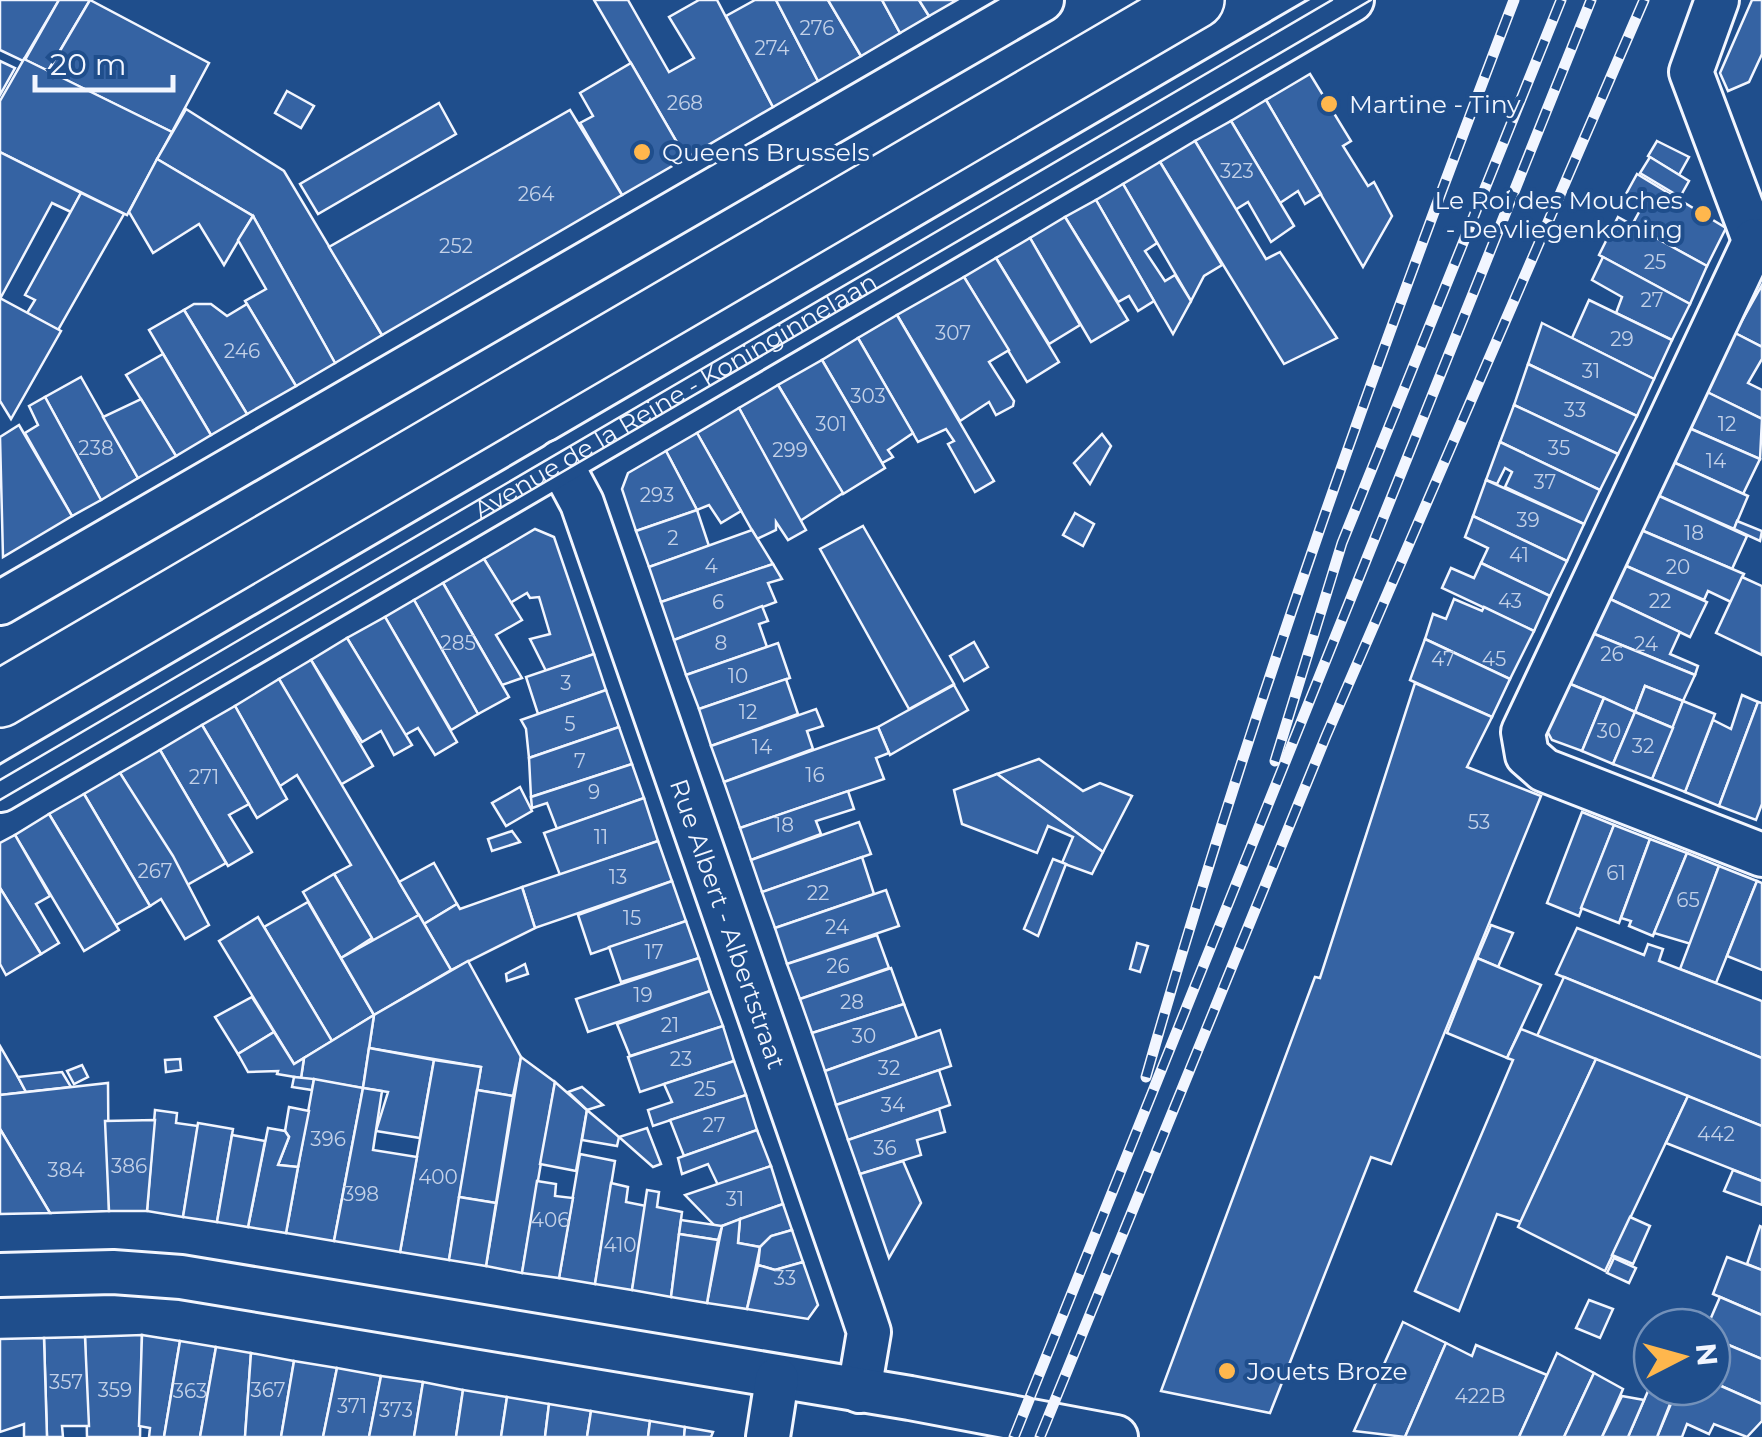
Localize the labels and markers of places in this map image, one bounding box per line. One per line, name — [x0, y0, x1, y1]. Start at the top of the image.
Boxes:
place label: Martine - Tiny — [1349, 89, 1521, 119]
marker: Martine - Tiny — [1318, 93, 1340, 115]
place label: Queens Brussels — [662, 137, 870, 167]
marker: Queens Brussels — [631, 141, 653, 163]
place label: Le Roi des Mouches - De vliegenkoning — [1435, 185, 1683, 244]
marker: Le Roi des Mouches - De vliegenkoning — [1692, 203, 1714, 225]
place label: Jouets Broze — [1246, 1356, 1408, 1386]
marker: Jouets Broze — [1216, 1360, 1238, 1382]

